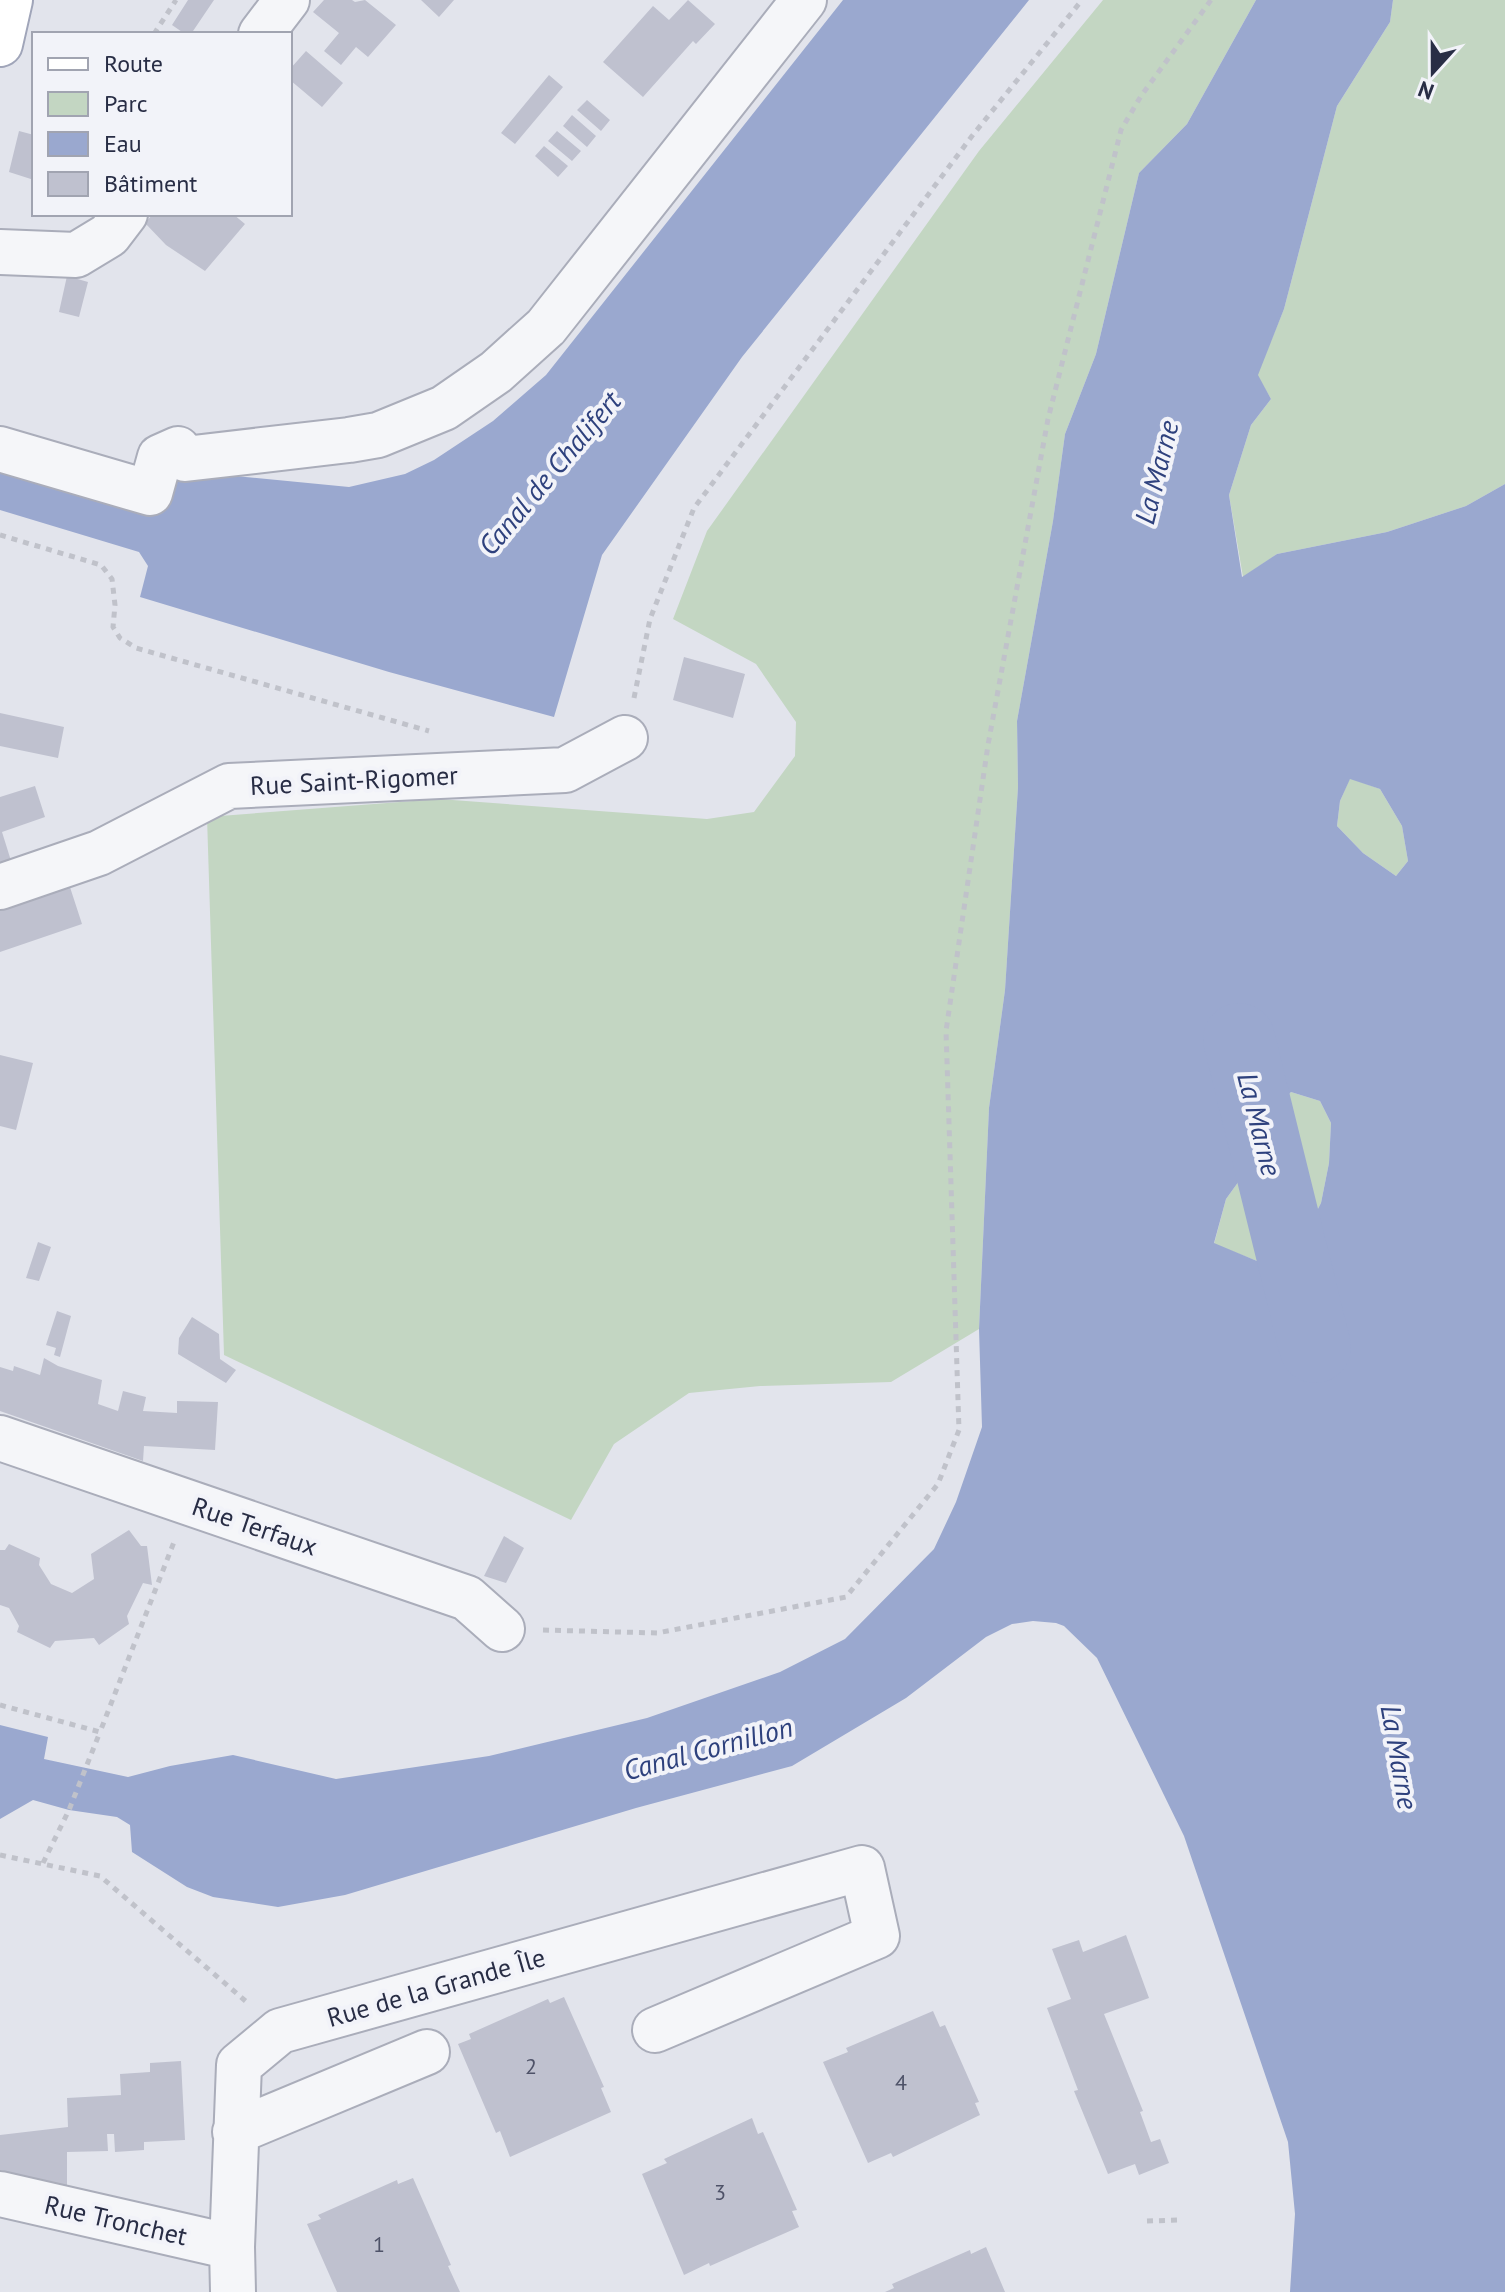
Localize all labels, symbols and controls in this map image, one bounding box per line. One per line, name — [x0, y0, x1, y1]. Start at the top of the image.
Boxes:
legend — [32, 32, 292, 216]
north arrow — [1393, 32, 1473, 112]
text: Route — [104, 48, 163, 79]
text: N — [1414, 75, 1438, 106]
text: Parc — [104, 88, 148, 119]
text: Eau — [104, 128, 142, 159]
text: Bâtiment — [104, 168, 197, 199]
water label: Canal de Chalifert — [470, 382, 629, 563]
water label: La Marne — [1125, 416, 1187, 528]
street label: Rue Saint-Rigomer — [249, 758, 459, 802]
water label: La Marne — [1229, 1068, 1291, 1180]
street label: Rue Terfaux — [188, 1489, 322, 1563]
water label: La Marne — [1373, 1702, 1427, 1812]
water label: Canal Cornillon — [619, 1708, 797, 1788]
street label: Rue de la Grande Île — [323, 1940, 549, 2034]
house number: 2 — [525, 2052, 537, 2080]
house number: 4 — [895, 2068, 907, 2096]
house number: 3 — [714, 2178, 726, 2206]
street label: Rue Tronchet — [42, 2188, 191, 2252]
house number: 1 — [373, 2230, 385, 2258]

